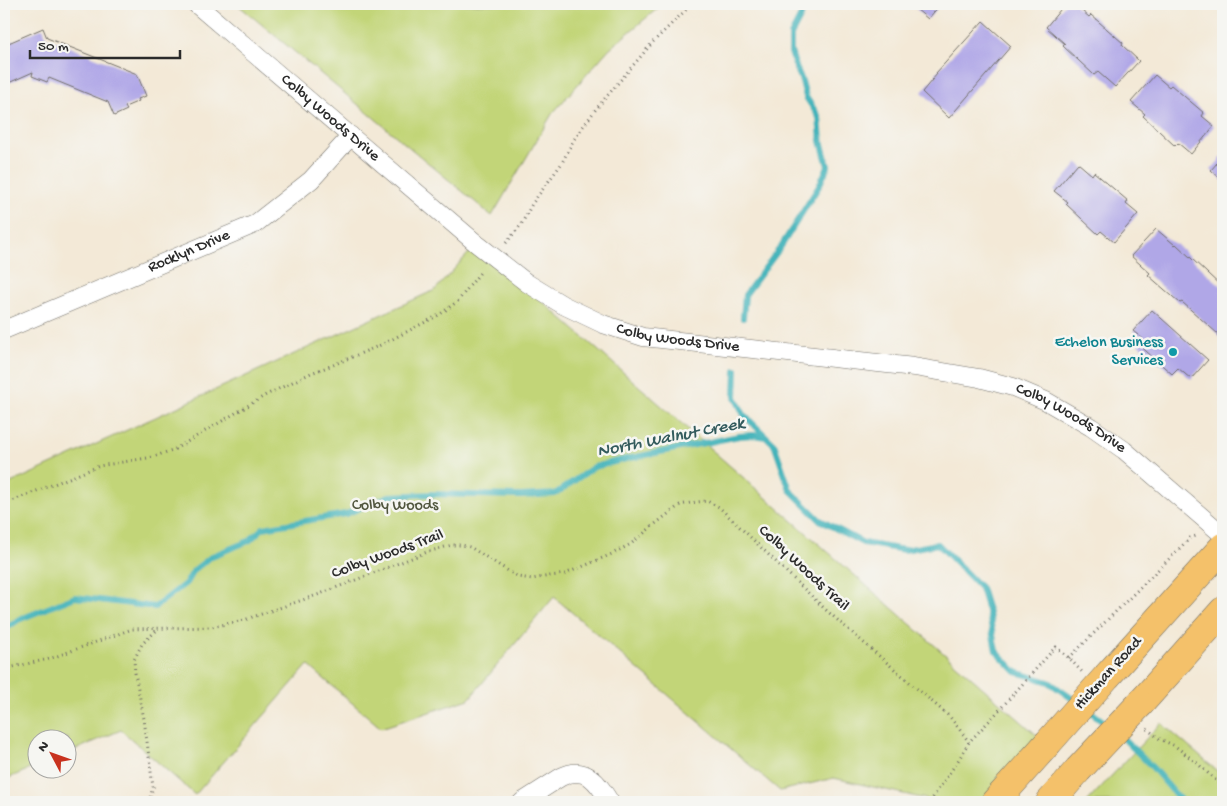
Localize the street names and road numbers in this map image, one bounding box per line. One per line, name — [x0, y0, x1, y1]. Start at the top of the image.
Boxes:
street label: Colby Woods Drive — [276, 71, 384, 167]
street label: Rocklyn Drive — [145, 226, 234, 277]
street label: Colby Woods Drive — [614, 319, 741, 357]
street label: Colby Woods Drive — [1012, 380, 1130, 458]
street label: Colby Woods Trail — [754, 522, 852, 616]
street label: Colby Woods Trail — [330, 526, 446, 584]
street label: Hickman Road — [1071, 632, 1148, 714]

